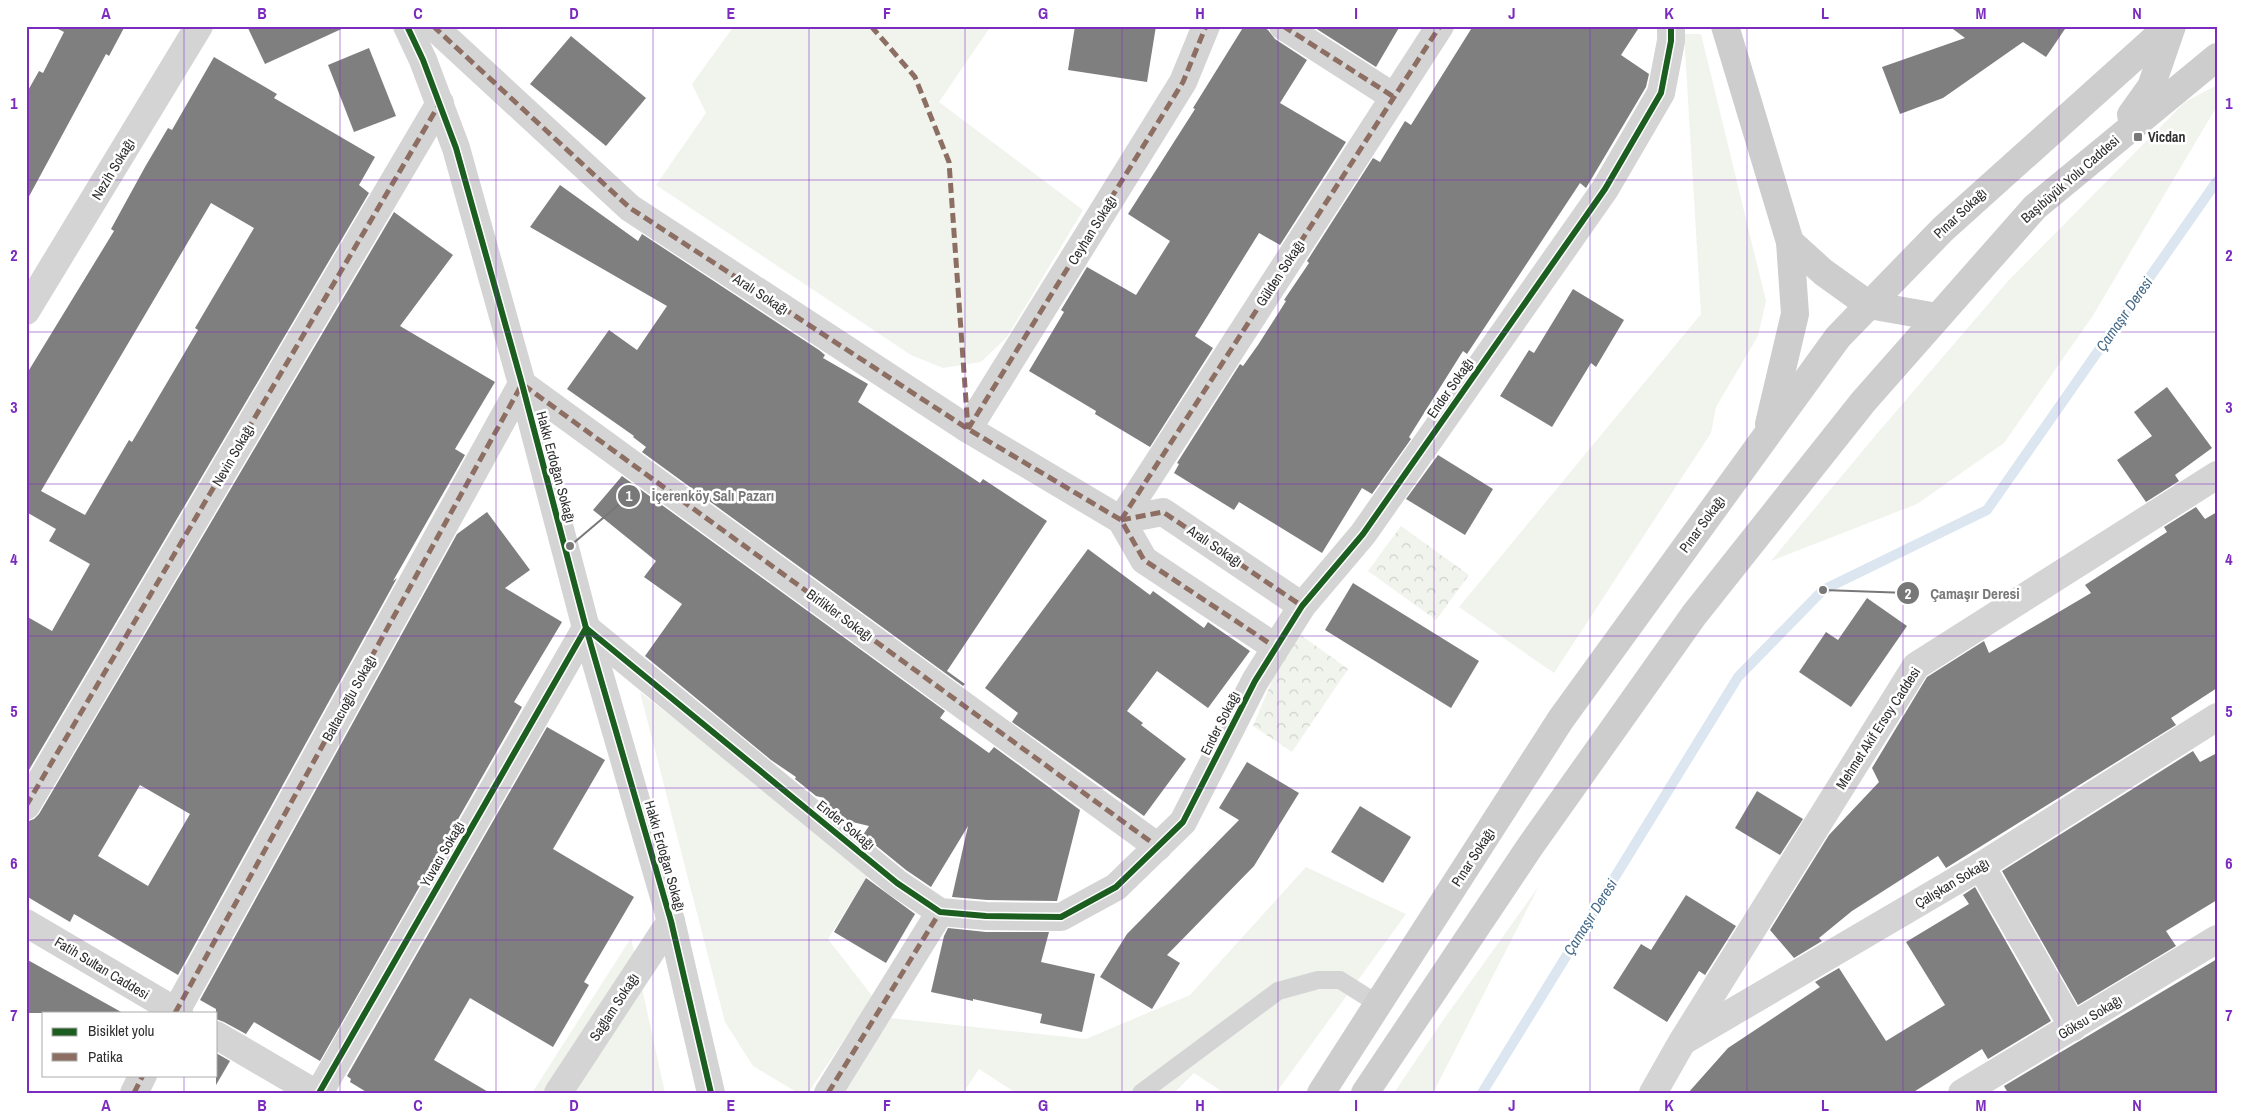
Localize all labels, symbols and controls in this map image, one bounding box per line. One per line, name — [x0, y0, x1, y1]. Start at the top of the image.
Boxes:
text: A — [101, 2, 111, 24]
text: B — [257, 2, 267, 24]
text: C — [413, 2, 423, 24]
text: D — [569, 2, 579, 24]
text: E — [727, 2, 736, 24]
text: F — [883, 2, 891, 24]
text: G — [1038, 2, 1048, 24]
text: H — [1195, 2, 1205, 24]
text: I — [1354, 2, 1358, 24]
text: J — [1508, 2, 1516, 24]
text: K — [1664, 2, 1674, 24]
text: L — [1821, 2, 1829, 24]
text: M — [1976, 2, 1987, 24]
text: N — [2132, 2, 2142, 24]
text: 1 — [10, 92, 18, 114]
text: 1 — [2225, 92, 2233, 114]
place label: Vicdan — [2148, 128, 2185, 146]
street label: Başıbüyük Yolu Caddesi — [2017, 131, 2123, 227]
marker: Vicdan — [2132, 131, 2144, 143]
street label: Nezih Sokağı — [88, 135, 138, 203]
street label: Pınar Sokağı — [1930, 184, 1990, 242]
street label: Ceyhan Sokağı — [1064, 192, 1120, 268]
street label: Gülden Sokağı — [1252, 236, 1308, 310]
text: 2 — [10, 244, 18, 266]
text: 2 — [2225, 244, 2233, 266]
street label: Aralı Sokağı — [729, 269, 792, 319]
water label: Çamaşır Deresi — [2091, 272, 2158, 355]
street label: Ender Sokağı — [1423, 354, 1477, 422]
text: 3 — [10, 396, 18, 418]
text: 3 — [2225, 396, 2233, 418]
street label: Hakkı Erdoğan Sokağı — [532, 409, 580, 525]
street label: Nevin Sokağı — [208, 421, 258, 489]
callout: İçerenköy Salı Pazarı — [617, 481, 784, 511]
text: 1 — [626, 485, 633, 506]
text: İçerenköy Salı Pazarı — [652, 485, 774, 506]
street label: Pınar Sokağı — [1675, 492, 1729, 556]
street label: Aralı Sokağı — [1183, 520, 1246, 571]
text: 4 — [10, 548, 18, 570]
text: 4 — [2225, 548, 2233, 570]
callout: Çamaşır Deresi — [1896, 578, 2030, 608]
text: 2 — [1905, 583, 1912, 604]
text: Çamaşır Deresi — [1930, 583, 2020, 604]
street label: Birlikler Sokağı — [803, 585, 877, 645]
street label: Baltacıoğlu Sokağı — [318, 652, 380, 744]
street label: Mehmet Akif Ersoy Caddesi — [1832, 663, 1924, 793]
street label: Ender Sokağı — [1196, 688, 1244, 758]
text: 5 — [10, 700, 18, 722]
text: 5 — [2225, 700, 2233, 722]
street label: Ender Sokağı — [813, 796, 879, 854]
street label: Hakkı Erdoğan Sokağı — [641, 798, 689, 914]
street label: Yuvacı Sokağı — [416, 818, 468, 890]
street label: Pınar Sokağı — [1447, 824, 1499, 890]
text: 6 — [10, 852, 18, 874]
text: 6 — [2225, 852, 2233, 874]
street label: Çalışkan Sokağı — [1912, 854, 1992, 912]
water label: Çamaşır Deresi — [1558, 874, 1622, 959]
street label: Fatih Sultan Caddesi — [51, 933, 153, 1003]
street label: Sağlam Sokağı — [585, 969, 643, 1045]
street label: Göksu Sokağı — [2054, 991, 2126, 1043]
text: 7 — [10, 1004, 18, 1026]
text: 7 — [2225, 1004, 2233, 1026]
legend — [42, 1012, 218, 1076]
text: Bisiklet yolu — [88, 1020, 154, 1041]
text: Patika — [88, 1046, 123, 1067]
text: A — [101, 1094, 111, 1116]
text: B — [257, 1094, 267, 1116]
text: C — [413, 1094, 423, 1116]
text: D — [569, 1094, 579, 1116]
text: E — [727, 1094, 736, 1116]
text: F — [883, 1094, 891, 1116]
text: G — [1038, 1094, 1048, 1116]
text: H — [1195, 1094, 1205, 1116]
text: I — [1354, 1094, 1358, 1116]
text: J — [1508, 1094, 1516, 1116]
text: K — [1664, 1094, 1674, 1116]
text: L — [1821, 1094, 1829, 1116]
text: M — [1976, 1094, 1987, 1116]
text: N — [2132, 1094, 2142, 1116]

